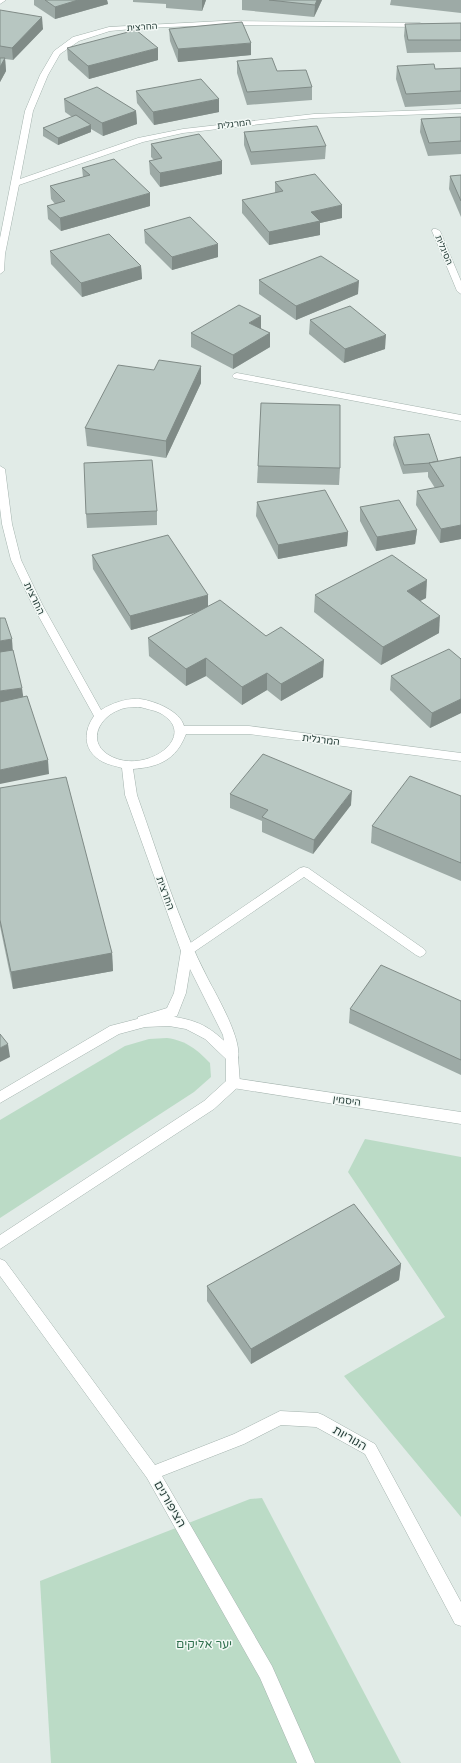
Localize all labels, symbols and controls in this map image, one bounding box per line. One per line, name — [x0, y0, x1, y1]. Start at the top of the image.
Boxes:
street label: החרצית — [126, 21, 158, 34]
street label: המרגלית — [216, 117, 252, 132]
street label: הסיגלית — [432, 234, 455, 267]
street label: החרצית — [21, 580, 47, 617]
street label: המרגלית — [301, 732, 340, 748]
street label: החרצית — [153, 875, 177, 912]
street label: היסמין — [332, 1093, 362, 1109]
street label: הנוריות — [331, 1423, 369, 1453]
street label: הציפורנים — [151, 1478, 189, 1530]
park label: יער אליקים — [176, 1637, 232, 1651]

